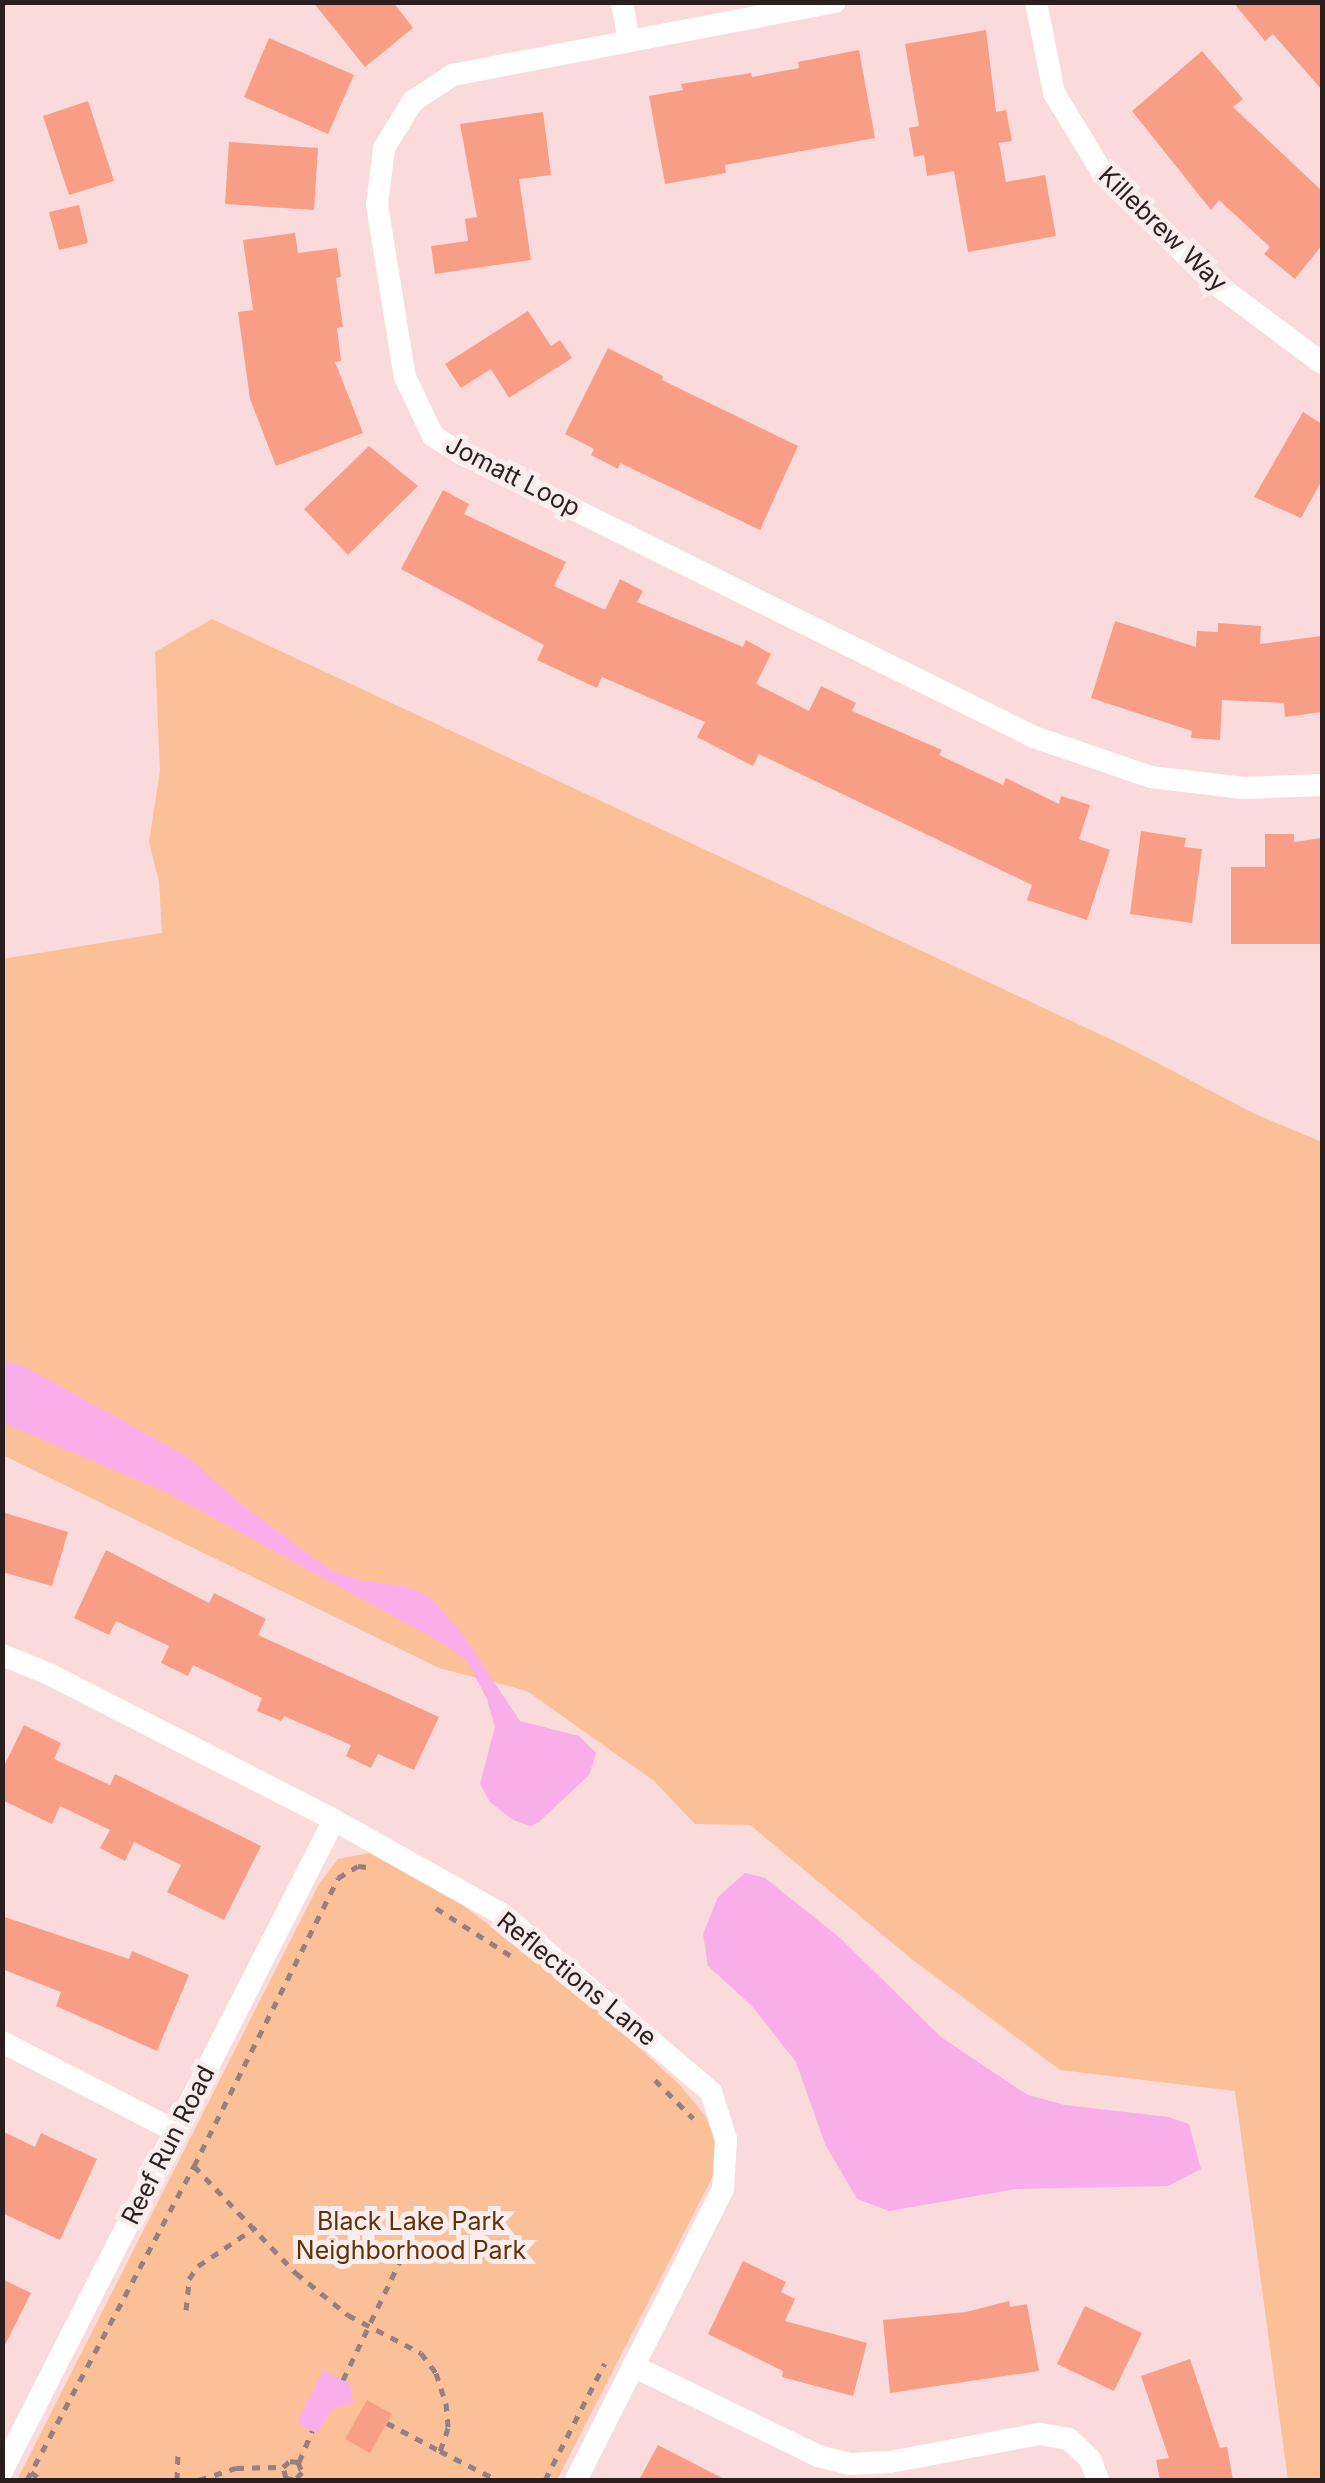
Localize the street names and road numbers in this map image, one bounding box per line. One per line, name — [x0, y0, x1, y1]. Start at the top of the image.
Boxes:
street label: Killebrew Way — [1093, 160, 1233, 298]
street label: Jomatt Loop — [441, 429, 585, 523]
street label: Reflections Lane — [491, 1906, 663, 2052]
street label: Reef Run Road — [115, 2061, 221, 2229]

